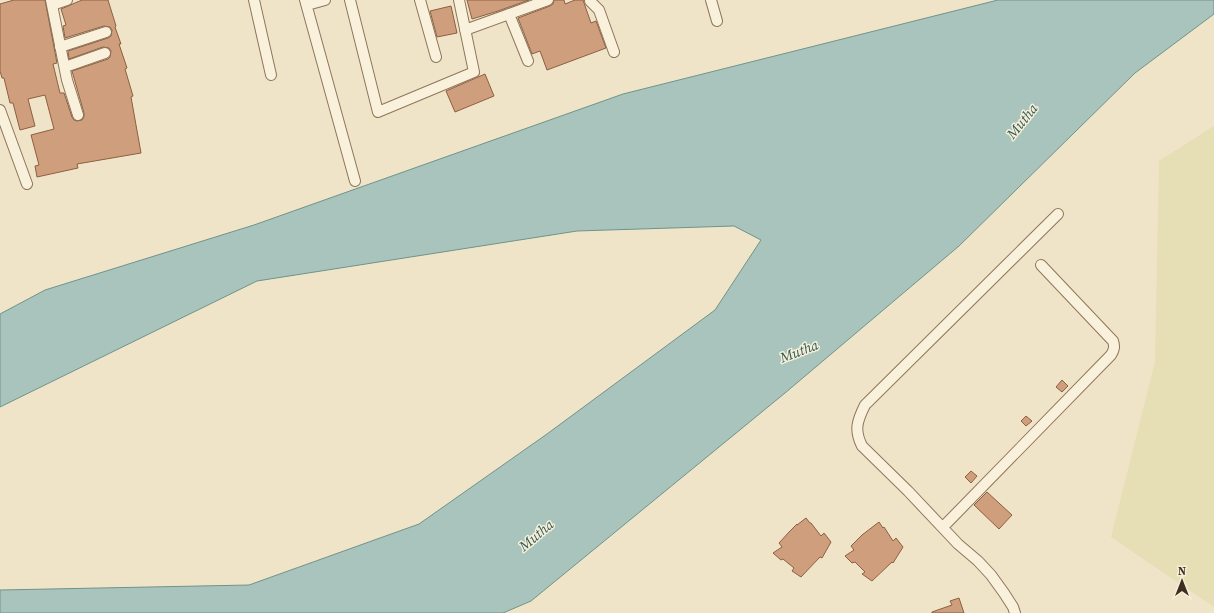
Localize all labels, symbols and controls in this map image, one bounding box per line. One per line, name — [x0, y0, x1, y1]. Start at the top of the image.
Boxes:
water label: Mutha — [1001, 99, 1043, 144]
water label: Mutha — [776, 334, 822, 368]
water label: Mutha — [513, 514, 558, 556]
north arrow — [1162, 561, 1202, 601]
text: N — [1178, 564, 1186, 579]

